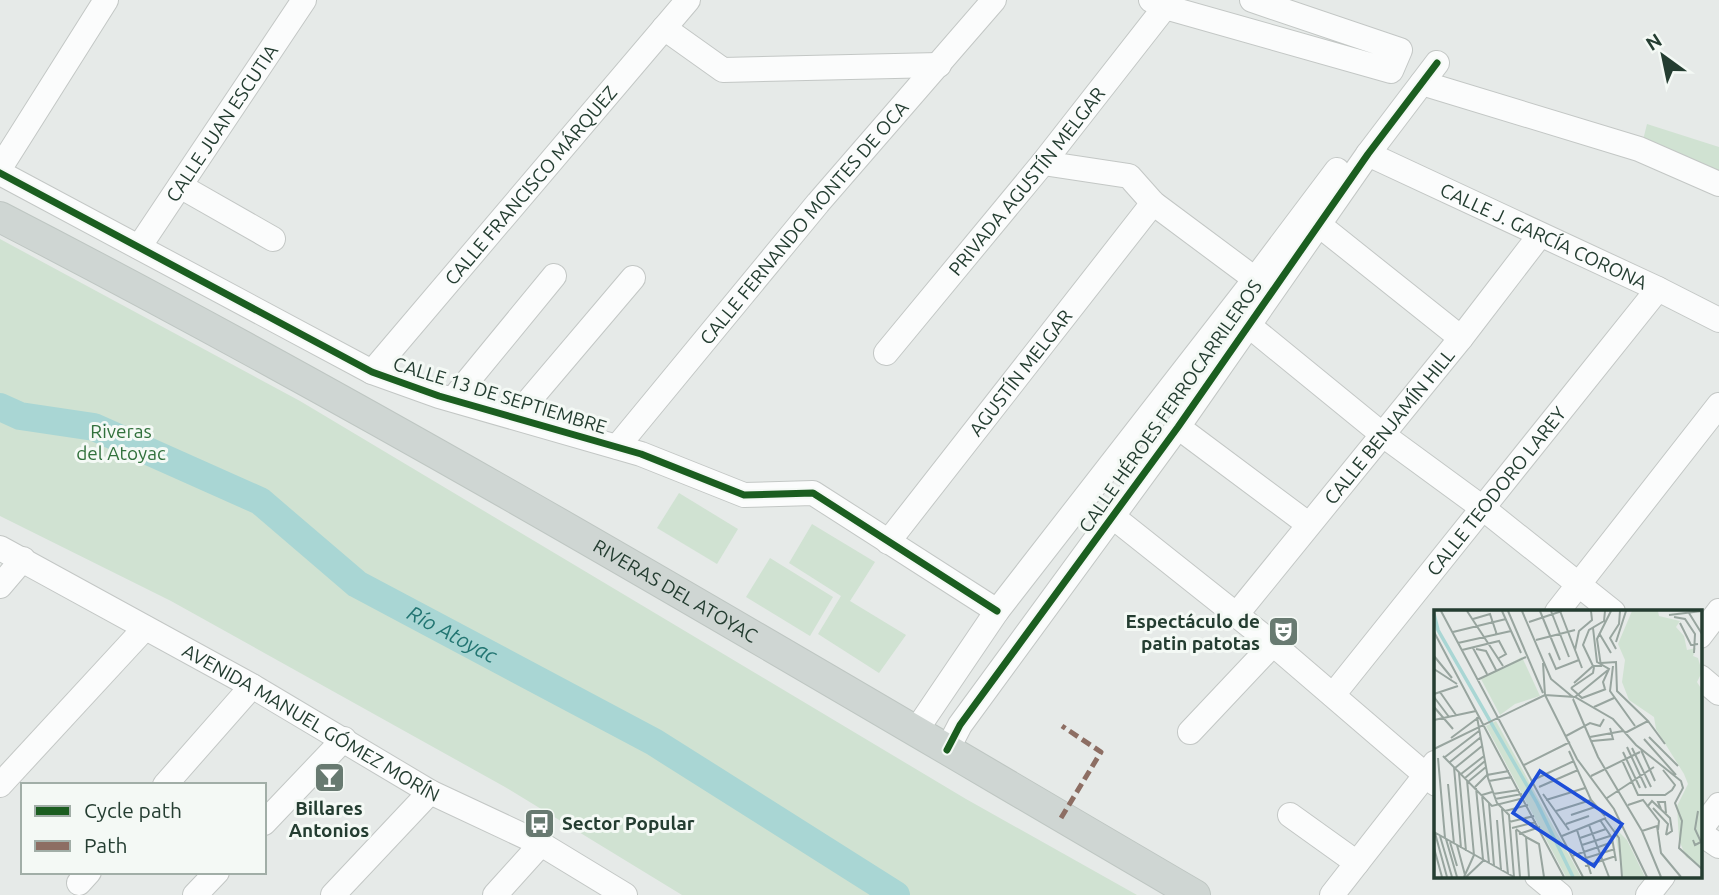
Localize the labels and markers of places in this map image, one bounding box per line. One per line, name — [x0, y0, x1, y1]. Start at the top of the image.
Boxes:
place label: Espectáculo de patin patotas — [1125, 610, 1260, 654]
theatre icon: Espectáculo de patin patotas — [1266, 615, 1300, 649]
bar icon: Billares Antonios — [312, 760, 346, 794]
place label: Billares Antonios — [289, 797, 369, 841]
bus stop icon: Sector Popular — [522, 806, 556, 840]
place label: Sector Popular — [562, 812, 695, 834]

